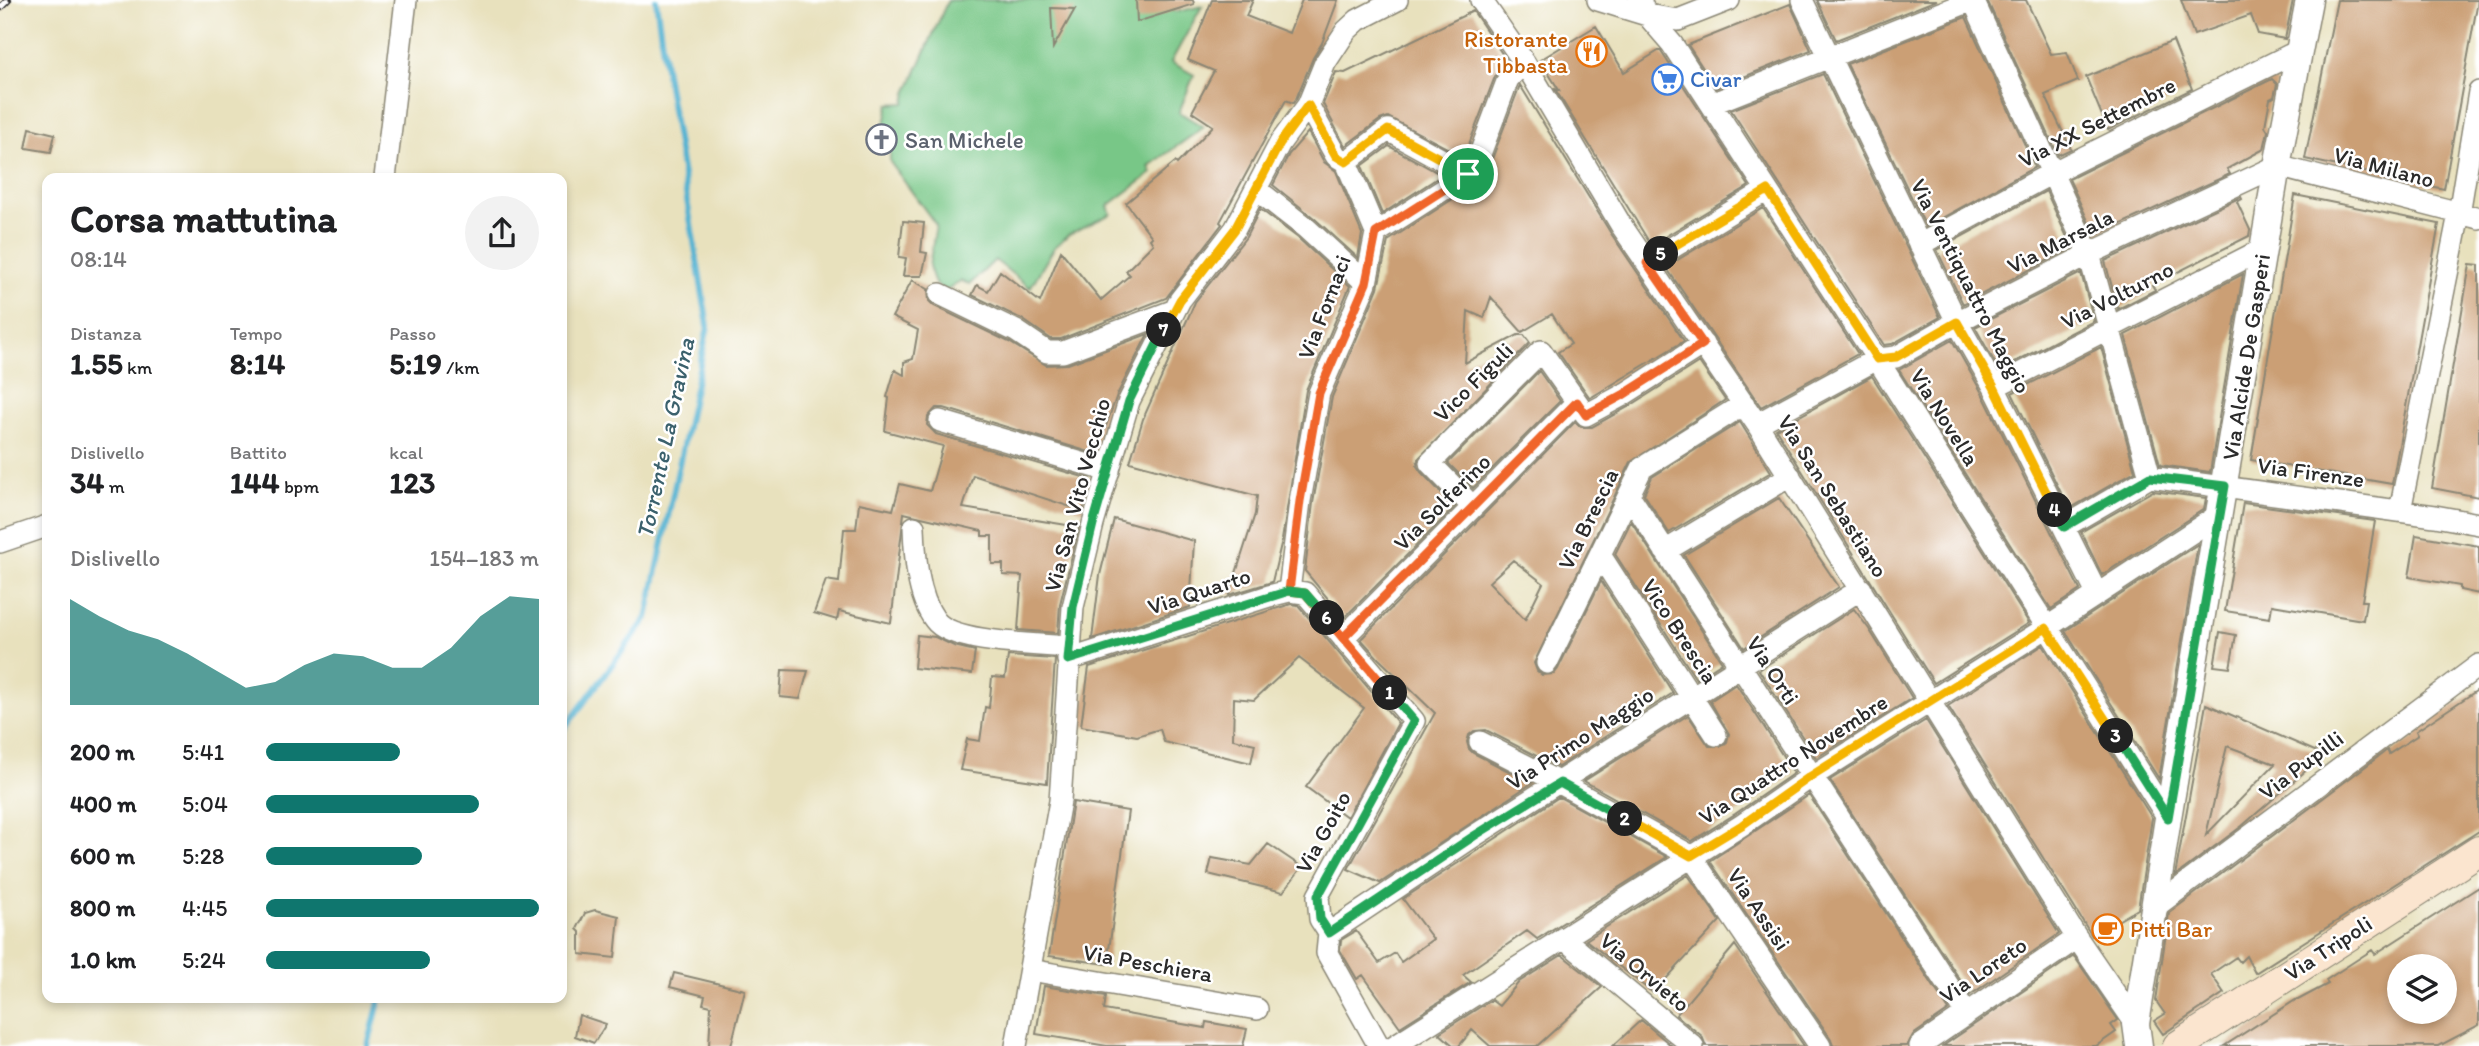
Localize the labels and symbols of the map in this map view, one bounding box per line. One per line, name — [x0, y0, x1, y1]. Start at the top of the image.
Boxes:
place label: Ristorante Tibbasta — [1464, 25, 1568, 79]
restaurant icon: Ristorante Tibbasta — [1574, 35, 1608, 69]
supermarket icon: Civar — [1650, 62, 1684, 96]
place label: Civar — [1690, 65, 1742, 93]
street label: Via XX Settembre — [2014, 70, 2180, 174]
church icon: San Michele — [865, 123, 899, 157]
place label: San Michele — [905, 126, 1024, 154]
street label: Via Milano — [2331, 140, 2437, 194]
pin — [1438, 144, 1498, 204]
street label: Via Ventiquattro Maggio — [1905, 174, 2037, 398]
street label: Via Marsala — [2002, 202, 2118, 280]
pin: 5 — [1644, 236, 1678, 272]
street label: Via Fornaci — [1291, 251, 1357, 363]
street label: Via Alcide De Gasperi — [2216, 252, 2276, 462]
street label: Via Volturno — [2056, 255, 2178, 335]
pin: 7 — [1146, 312, 1182, 348]
water label: Torrente La Gravina — [630, 335, 701, 541]
street label: Vico Figuli — [1427, 336, 1519, 428]
street label: Via Novella — [1904, 363, 1986, 471]
street label: Via San Vito Vecchio — [1038, 395, 1116, 595]
street label: Via San Sebastiano — [1772, 409, 1894, 583]
street label: Via Solferino — [1387, 447, 1497, 557]
street label: Via Firenze — [2256, 451, 2366, 493]
street label: Via Brescia — [1552, 464, 1624, 574]
pin: 4 — [2038, 492, 2072, 528]
street label: Via Quarto — [1144, 561, 1254, 621]
street label: Vico Brescia — [1636, 573, 1724, 689]
pin: 6 — [1310, 600, 1344, 636]
street label: Via Orti — [1741, 630, 1805, 710]
pin: 1 — [1372, 676, 1408, 710]
street label: Via Primo Maggio — [1501, 680, 1659, 796]
street label: Via Quattro Novembre — [1693, 687, 1893, 831]
pin: 3 — [2098, 718, 2134, 754]
street label: Via Pupilli — [2253, 724, 2349, 806]
street label: Via Goito — [1289, 786, 1357, 878]
pin: 2 — [1608, 802, 1642, 836]
street label: Via Assisi — [1721, 863, 1797, 955]
street label: Via Tripoli — [2279, 909, 2377, 987]
cafe icon: Pitti Bar — [2090, 912, 2124, 946]
place label: Pitti Bar — [2130, 915, 2212, 943]
street label: Via Orvieto — [1594, 926, 1696, 1018]
street label: Via Loreto — [1934, 931, 2032, 1009]
street label: Via Peschiera — [1081, 938, 1215, 988]

